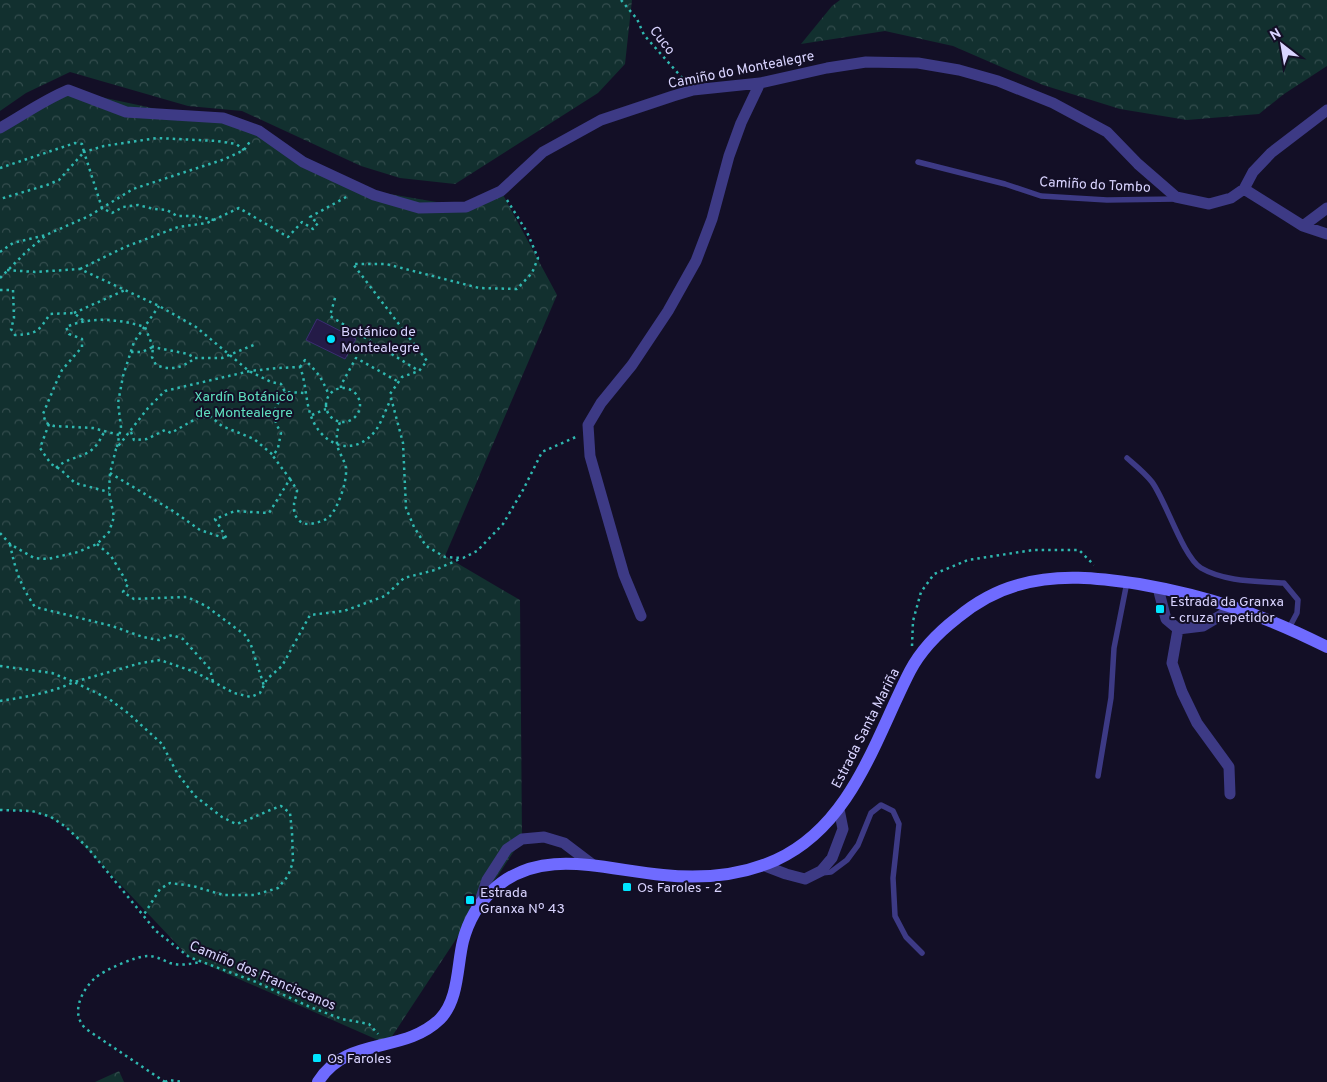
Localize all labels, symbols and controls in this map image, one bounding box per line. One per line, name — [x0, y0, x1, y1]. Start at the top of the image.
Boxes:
north arrow — [1257, 20, 1307, 70]
street label: Cuco — [645, 23, 678, 59]
text: N — [1267, 25, 1285, 45]
street label: Camiño do Montealegre — [667, 48, 816, 93]
street label: Camiño do Tombo — [1039, 174, 1151, 197]
place label: Botánico de Montealegre — [341, 324, 420, 357]
marker: Botánico de Montealegre — [325, 333, 337, 345]
park label: Xardín Botánico de Montealegre — [194, 389, 294, 422]
place label: Estrada da Granxa - cruza repetidor — [1170, 594, 1284, 627]
marker: Estrada da Granxa - cruza repetidor — [1154, 603, 1166, 615]
street label: Estrada Santa Mariña — [829, 666, 904, 792]
place label: Os Faroles - 2 — [637, 880, 722, 897]
marker: Os Faroles - 2 — [621, 881, 633, 893]
place label: Estrada Granxa Nº 43 — [480, 885, 565, 918]
marker: Estrada Granxa Nº 43 — [464, 894, 476, 906]
street label: Camiño dos Franciscanos — [186, 938, 338, 1015]
place label: Os Faroles — [327, 1051, 392, 1068]
marker: Os Faroles — [311, 1052, 323, 1064]

